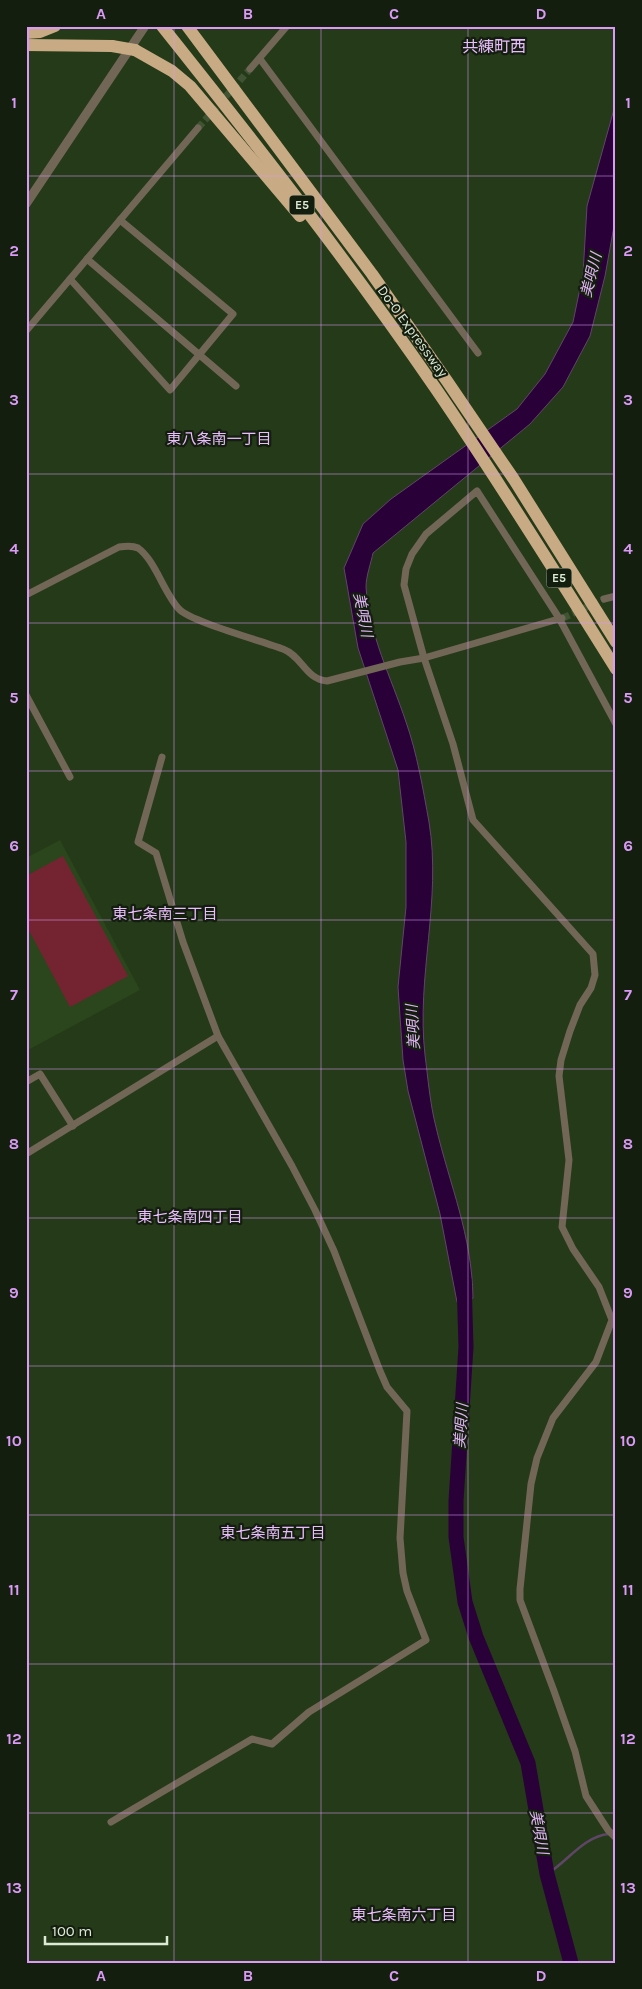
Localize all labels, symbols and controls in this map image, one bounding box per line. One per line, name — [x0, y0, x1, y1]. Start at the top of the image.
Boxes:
text: A — [96, 4, 106, 23]
text: B — [243, 4, 253, 23]
text: C — [389, 4, 399, 23]
text: D — [536, 4, 547, 23]
district label: 共練町西 — [462, 37, 526, 56]
text: 1 — [11, 93, 17, 112]
text: 1 — [625, 93, 631, 112]
road number: E5 — [290, 196, 314, 214]
text: 2 — [9, 241, 19, 260]
text: 2 — [623, 241, 633, 260]
water label: 美唄川 — [577, 249, 606, 299]
street label: Do-O Expressway — [374, 282, 452, 381]
text: 3 — [9, 390, 19, 409]
text: 3 — [623, 390, 633, 409]
district label: 東八条南一丁目 — [166, 430, 272, 448]
text: 4 — [9, 539, 19, 558]
text: 4 — [623, 539, 633, 558]
road number: E5 — [546, 568, 572, 588]
water label: 美唄川 — [350, 591, 377, 641]
text: 5 — [9, 688, 19, 707]
text: 5 — [623, 688, 633, 707]
text: 6 — [9, 836, 19, 855]
text: 6 — [623, 836, 633, 855]
district label: 東七条南三丁目 — [112, 905, 218, 923]
text: 7 — [10, 985, 18, 1004]
text: 7 — [624, 985, 632, 1004]
water label: 美唄川 — [403, 1002, 423, 1050]
text: 8 — [9, 1134, 19, 1153]
text: 8 — [623, 1134, 633, 1153]
district label: 東七条南四丁目 — [137, 1208, 243, 1226]
text: 9 — [9, 1283, 19, 1302]
text: 9 — [623, 1283, 633, 1302]
water label: 美唄川 — [450, 1401, 472, 1449]
text: 10 — [6, 1431, 22, 1450]
text: 10 — [620, 1431, 636, 1450]
district label: 東七条南五丁目 — [220, 1524, 326, 1542]
text: 11 — [8, 1580, 20, 1599]
text: 11 — [622, 1580, 634, 1599]
text: 12 — [6, 1729, 22, 1748]
text: 12 — [620, 1729, 636, 1748]
water label: 美唄川 — [526, 1808, 552, 1858]
text: 13 — [6, 1878, 22, 1897]
text: 13 — [620, 1878, 636, 1897]
district label: 東七条南六丁目 — [351, 1906, 457, 1924]
scale bar — [45, 1914, 168, 1946]
text: 100 m — [52, 1922, 92, 1940]
text: A — [96, 1966, 106, 1985]
text: B — [243, 1966, 253, 1985]
text: C — [389, 1966, 399, 1985]
text: D — [536, 1966, 547, 1985]

